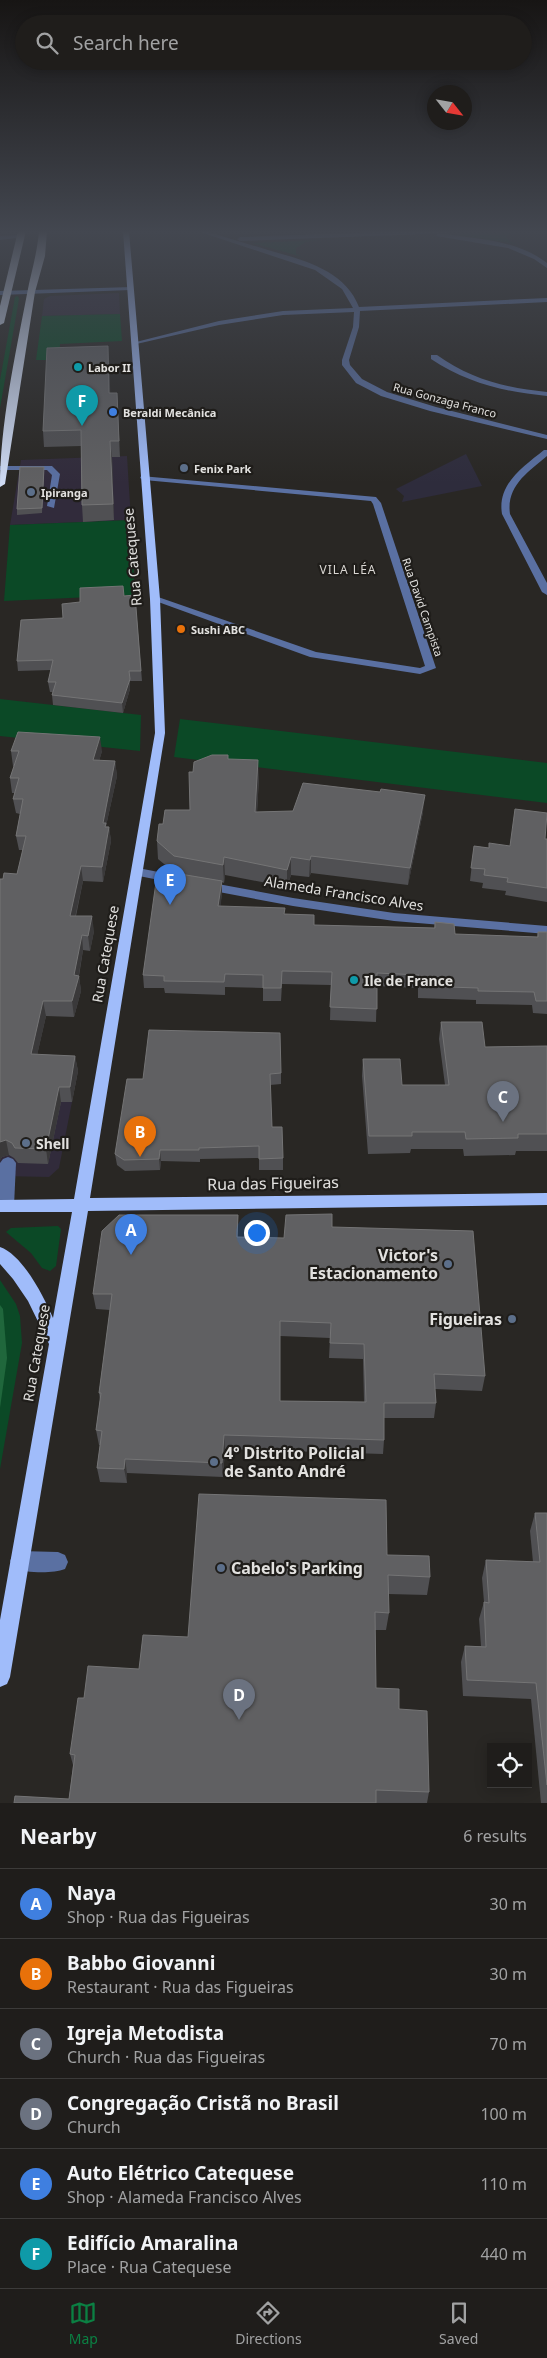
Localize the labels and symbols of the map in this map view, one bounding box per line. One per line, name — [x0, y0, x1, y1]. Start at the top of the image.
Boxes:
north arrow — [427, 85, 472, 130]
place label: Labor II — [88, 360, 131, 375]
marker: Labor II — [72, 361, 84, 373]
street label: Rua Gonzaga Franco — [392, 379, 499, 421]
pin: F — [66, 385, 98, 426]
place label: Beraldi Mecânica — [123, 405, 216, 420]
marker: Beraldi Mecânica — [107, 406, 119, 418]
place label: Fenix Park — [194, 461, 252, 476]
marker: Fenix Park — [178, 462, 190, 474]
place label: Ipiranga — [41, 485, 88, 500]
marker: Ipiranga — [25, 486, 37, 498]
street label: Rua Catequese — [118, 507, 146, 607]
street label: Rua David Campista — [399, 556, 447, 658]
district label: VILA LÉA — [320, 561, 376, 578]
place label: Sushi ABC — [191, 622, 245, 637]
marker: Sushi ABC — [175, 623, 187, 635]
pin: E — [154, 864, 186, 905]
street label: Alameda Francisco Alves — [263, 871, 425, 915]
street label: Rua Catequese — [87, 904, 123, 1004]
place label: Ile de France — [364, 971, 453, 990]
marker: Ile de France — [348, 974, 360, 986]
pin: C — [487, 1081, 519, 1122]
pin: B — [124, 1116, 156, 1157]
place label: Shell — [36, 1134, 70, 1153]
marker: Shell — [20, 1137, 32, 1149]
street label: Rua das Figueiras — [207, 1171, 339, 1195]
pin: A — [115, 1214, 147, 1255]
your location — [244, 1220, 270, 1246]
place label: Victor's Estacionamento — [309, 1244, 438, 1284]
marker: Victor's Estacionamento — [442, 1258, 454, 1270]
street label: Rua Catequese — [18, 1303, 54, 1403]
place label: Figueiras — [429, 1308, 502, 1330]
marker: Figueiras — [506, 1313, 518, 1325]
place label: 4º Distrito Policial de Santo André — [224, 1442, 365, 1482]
marker: 4º Distrito Policial de Santo André — [208, 1456, 220, 1468]
place label: Cabelo's Parking — [231, 1557, 363, 1579]
marker: Cabelo's Parking — [215, 1562, 227, 1574]
pin: D — [223, 1679, 255, 1720]

